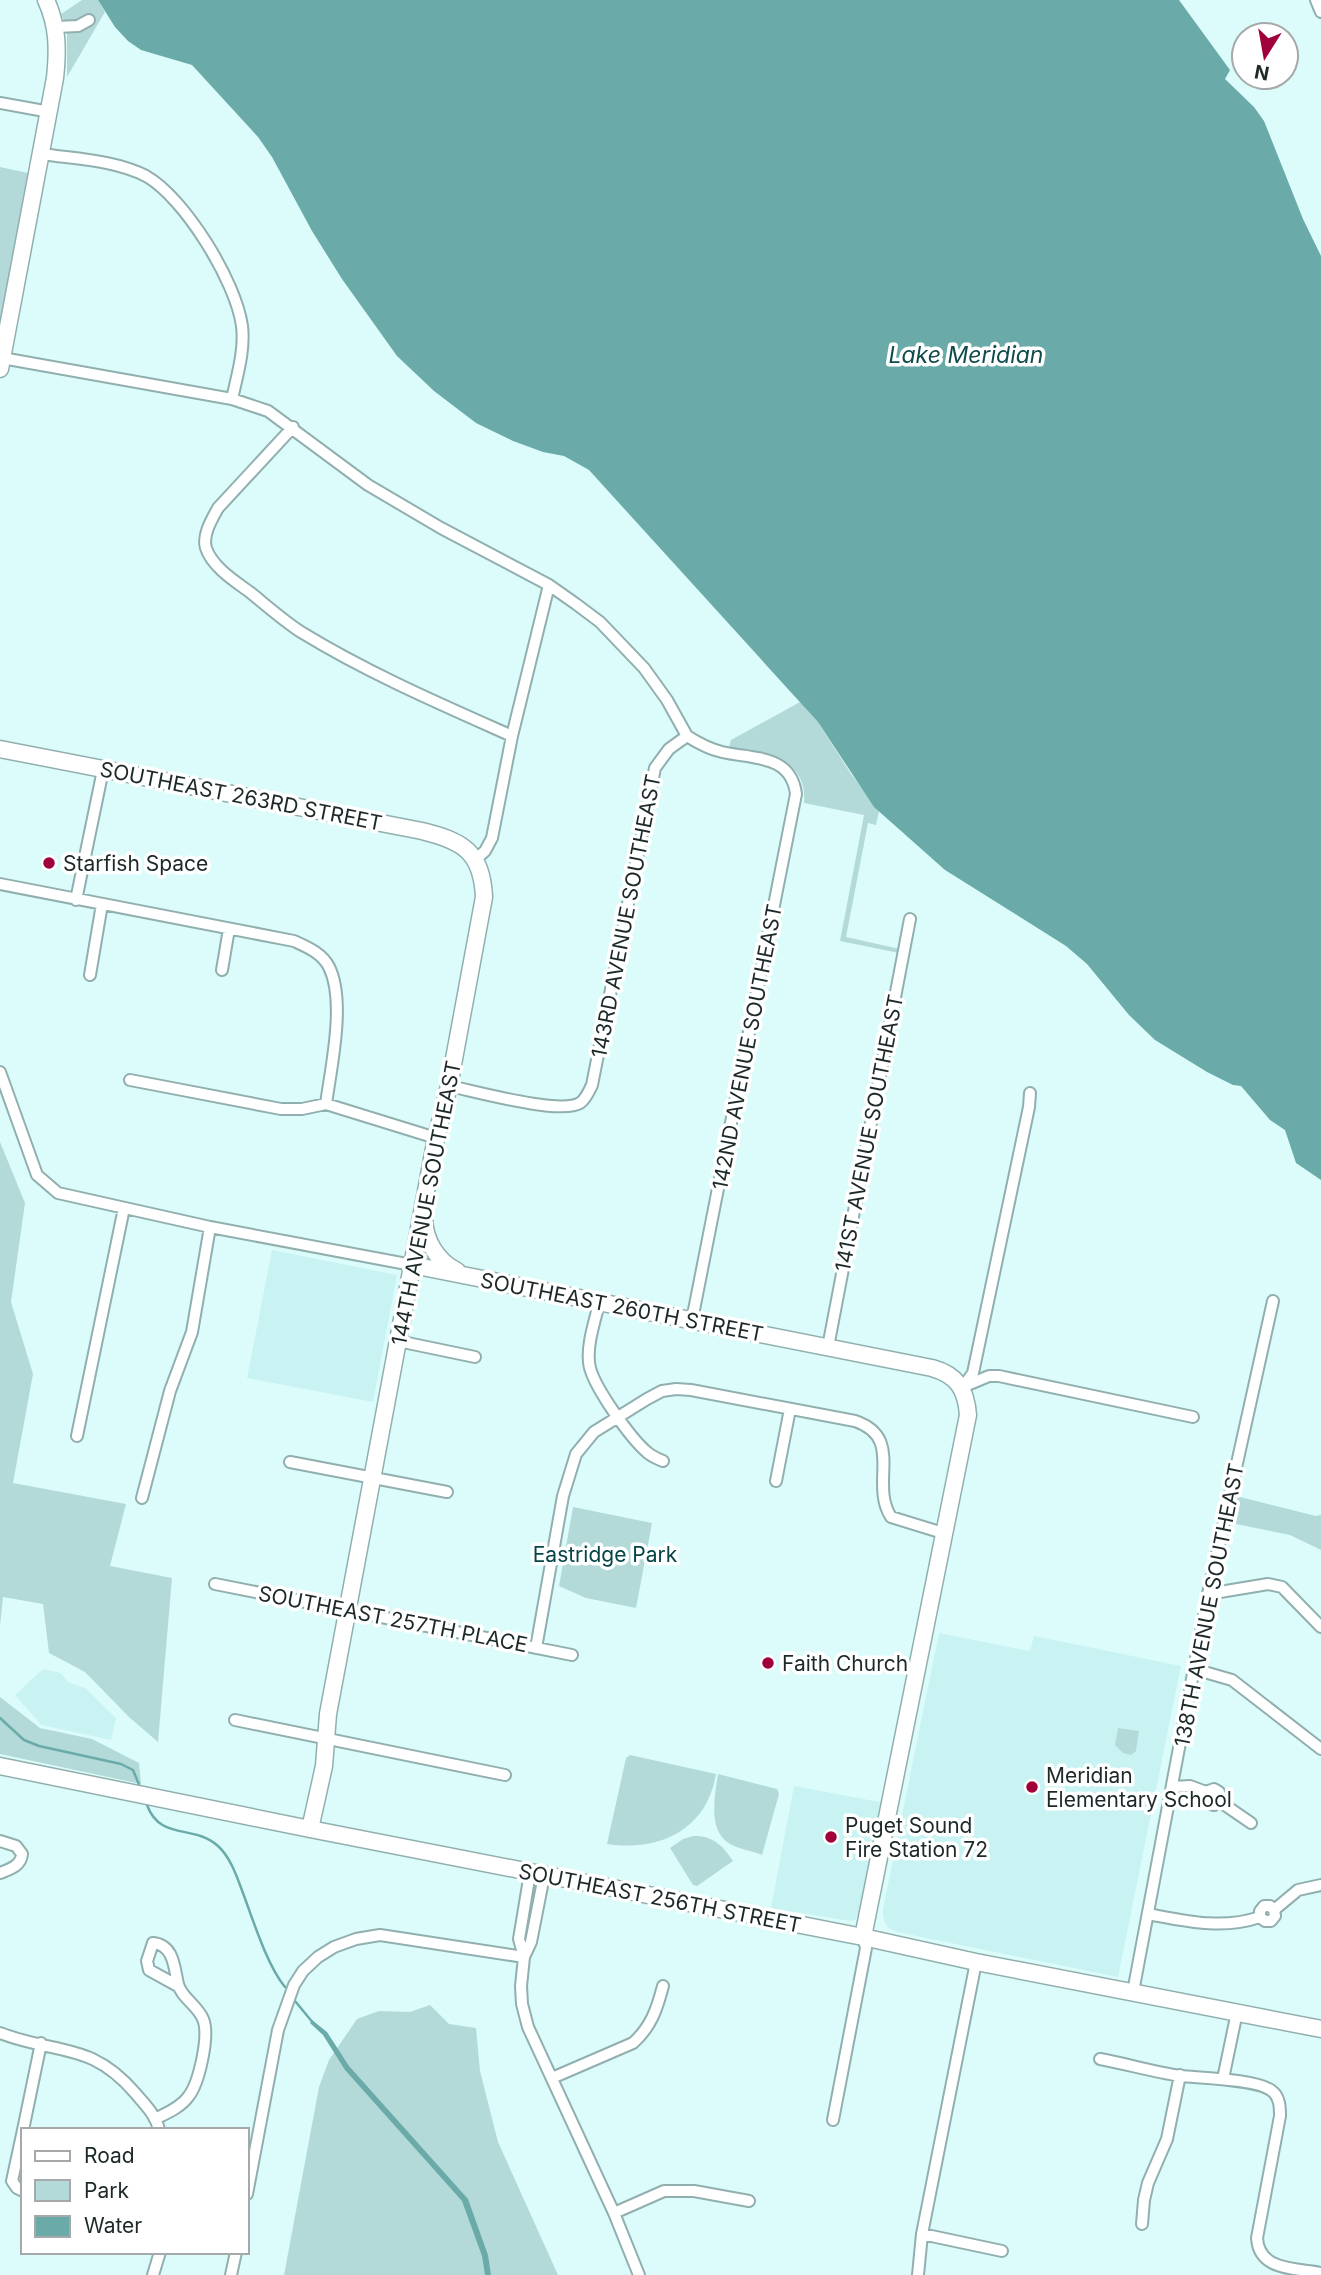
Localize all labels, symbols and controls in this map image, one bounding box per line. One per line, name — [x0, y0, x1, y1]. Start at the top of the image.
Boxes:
north arrow — [1230, 21, 1300, 91]
text: N — [1253, 60, 1271, 85]
water label: Lake Meridian — [889, 341, 1043, 369]
street label: SOUTHEAST 263RD STREET — [98, 756, 384, 836]
street label: 143RD AVENUE SOUTHEAST — [586, 772, 666, 1060]
place label: Starfish Space — [63, 851, 208, 876]
marker: Starfish Space — [41, 855, 57, 871]
street label: 142ND AVENUE SOUTHEAST — [707, 902, 787, 1192]
street label: 141ST AVENUE SOUTHEAST — [830, 992, 908, 1274]
street label: 144TH AVENUE SOUTHEAST — [386, 1059, 466, 1347]
street label: SOUTHEAST 260TH STREET — [478, 1267, 766, 1347]
street label: 138TH AVENUE SOUTHEAST — [1169, 1461, 1249, 1749]
park label: Eastridge Park — [533, 1542, 678, 1567]
street label: SOUTHEAST 257TH PLACE — [256, 1581, 530, 1657]
place label: Faith Church — [782, 1651, 908, 1676]
marker: Faith Church — [760, 1655, 776, 1671]
place label: Meridian Elementary School — [1046, 1763, 1232, 1812]
marker: Meridian Elementary School — [1024, 1779, 1040, 1795]
place label: Puget Sound Fire Station 72 — [845, 1813, 988, 1862]
marker: Puget Sound Fire Station 72 — [823, 1829, 839, 1845]
street label: SOUTHEAST 256TH STREET — [517, 1858, 803, 1938]
legend — [21, 2128, 248, 2254]
text: Road — [84, 2143, 135, 2168]
text: Park — [84, 2178, 129, 2203]
text: Water — [84, 2213, 142, 2238]

